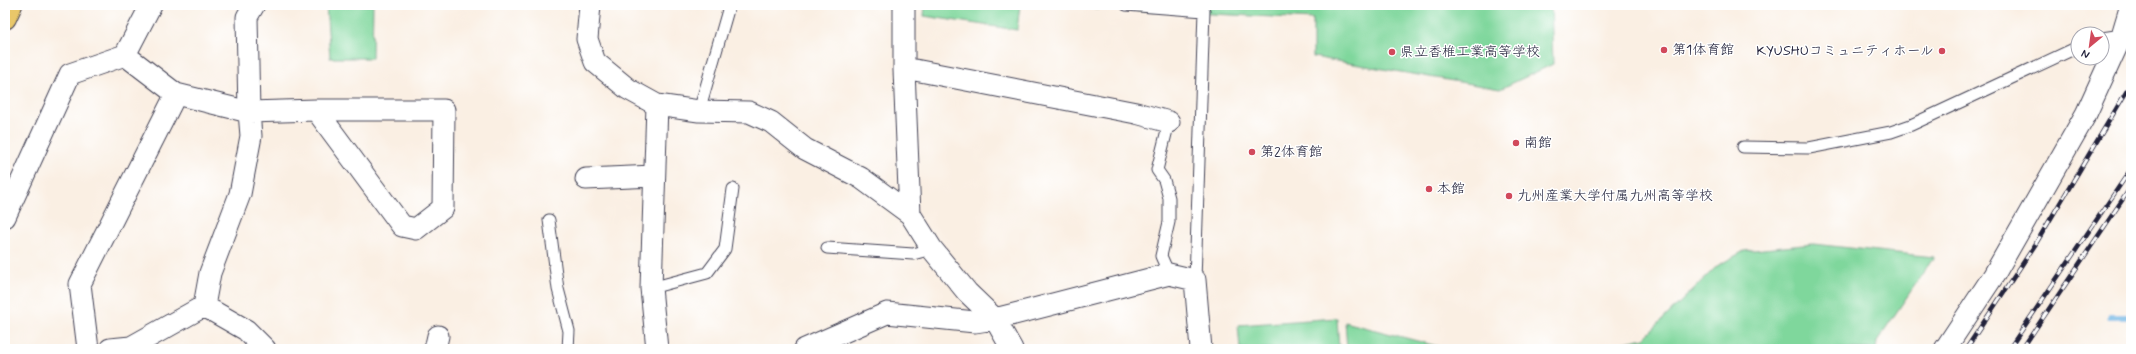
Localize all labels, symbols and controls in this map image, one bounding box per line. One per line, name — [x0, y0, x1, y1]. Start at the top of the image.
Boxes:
north arrow — [2070, 26, 2110, 66]
place label: 第1体育館 — [1672, 41, 1734, 59]
place label: KYUSHUコミュニティホール — [1756, 42, 1934, 60]
place label: 県立香椎工業高等学校 — [1400, 43, 1540, 61]
marker: 第1体育館 — [1659, 45, 1669, 55]
marker: KYUSHUコミュニティホール — [1937, 46, 1947, 56]
text: N — [2079, 46, 2092, 62]
marker: 県立香椎工業高等学校 — [1387, 47, 1397, 57]
place label: 南館 — [1524, 134, 1552, 152]
marker: 南館 — [1511, 138, 1521, 148]
place label: 第2体育館 — [1260, 143, 1323, 161]
marker: 第2体育館 — [1247, 147, 1257, 157]
place label: 本館 — [1437, 180, 1465, 198]
marker: 本館 — [1424, 184, 1434, 194]
place label: 九州産業大学付属九州高等学校 — [1517, 187, 1713, 205]
marker: 九州産業大学付属九州高等学校 — [1504, 191, 1514, 201]

